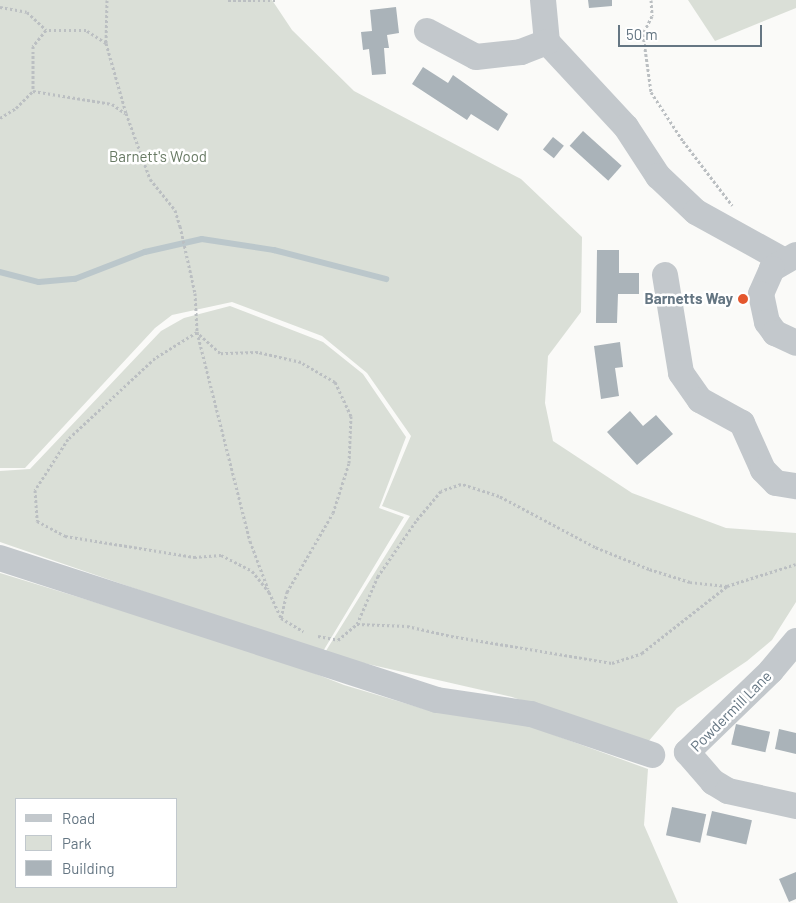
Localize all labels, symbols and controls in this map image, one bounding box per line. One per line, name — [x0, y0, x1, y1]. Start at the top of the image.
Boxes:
scale bar — [621, 15, 765, 47]
text: 50 m — [626, 25, 658, 43]
park label: Barnett's Wood — [109, 148, 207, 166]
place label: Barnetts Way — [644, 290, 733, 308]
marker: Barnetts Way — [737, 293, 749, 305]
street label: Powdermill Lane — [687, 667, 775, 755]
legend — [15, 798, 178, 888]
text: Road — [62, 809, 95, 827]
text: Park — [62, 834, 91, 852]
text: Building — [62, 859, 115, 877]

